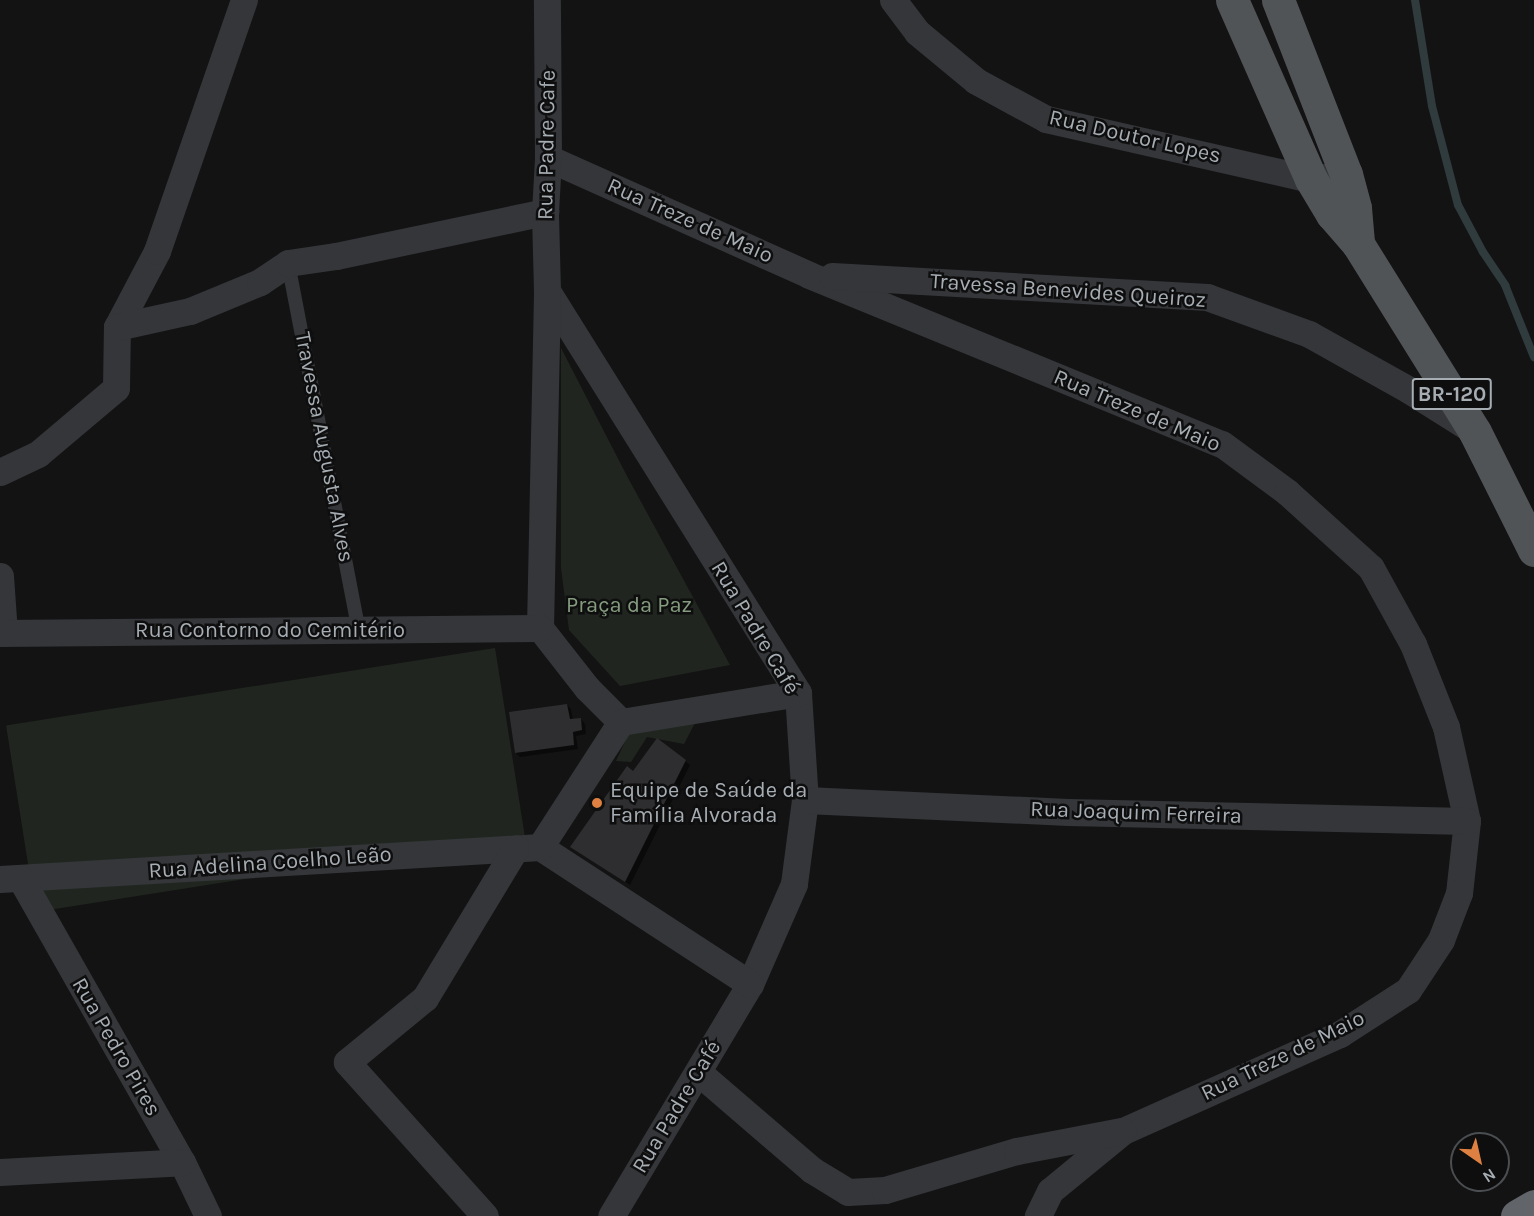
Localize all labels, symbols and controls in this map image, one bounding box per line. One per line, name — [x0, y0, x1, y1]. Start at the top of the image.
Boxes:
street label: Rua Padre Cafe — [532, 70, 562, 220]
street label: Rua Doutor Lopes — [1047, 104, 1223, 170]
street label: Rua Treze de Maio — [603, 173, 777, 269]
street label: Travessa Benevides Queiroz — [929, 268, 1207, 314]
street label: Travessa Augusta Alves — [289, 330, 359, 564]
street label: Rua Treze de Maio — [1050, 364, 1224, 458]
road number: BR-120 — [1412, 376, 1492, 412]
street label: Rua Padre Café — [705, 557, 805, 699]
park label: Praça da Paz — [566, 593, 692, 619]
street label: Rua Contorno do Cemitério — [135, 618, 405, 644]
place label: Equipe de Saúde da Família Alvorada — [610, 777, 807, 828]
marker: Equipe de Saúde da Família Alvorada — [588, 794, 606, 812]
street label: Rua Joaquim Ferreira — [1030, 796, 1242, 830]
street label: Rua Adelina Coelho Leão — [148, 841, 392, 885]
street label: Rua Pedro Pires — [66, 973, 166, 1121]
street label: Rua Treze de Maio — [1197, 1005, 1369, 1107]
street label: Rua Padre Café — [627, 1036, 727, 1178]
north arrow — [1450, 1132, 1510, 1192]
text: N — [1479, 1165, 1499, 1187]

